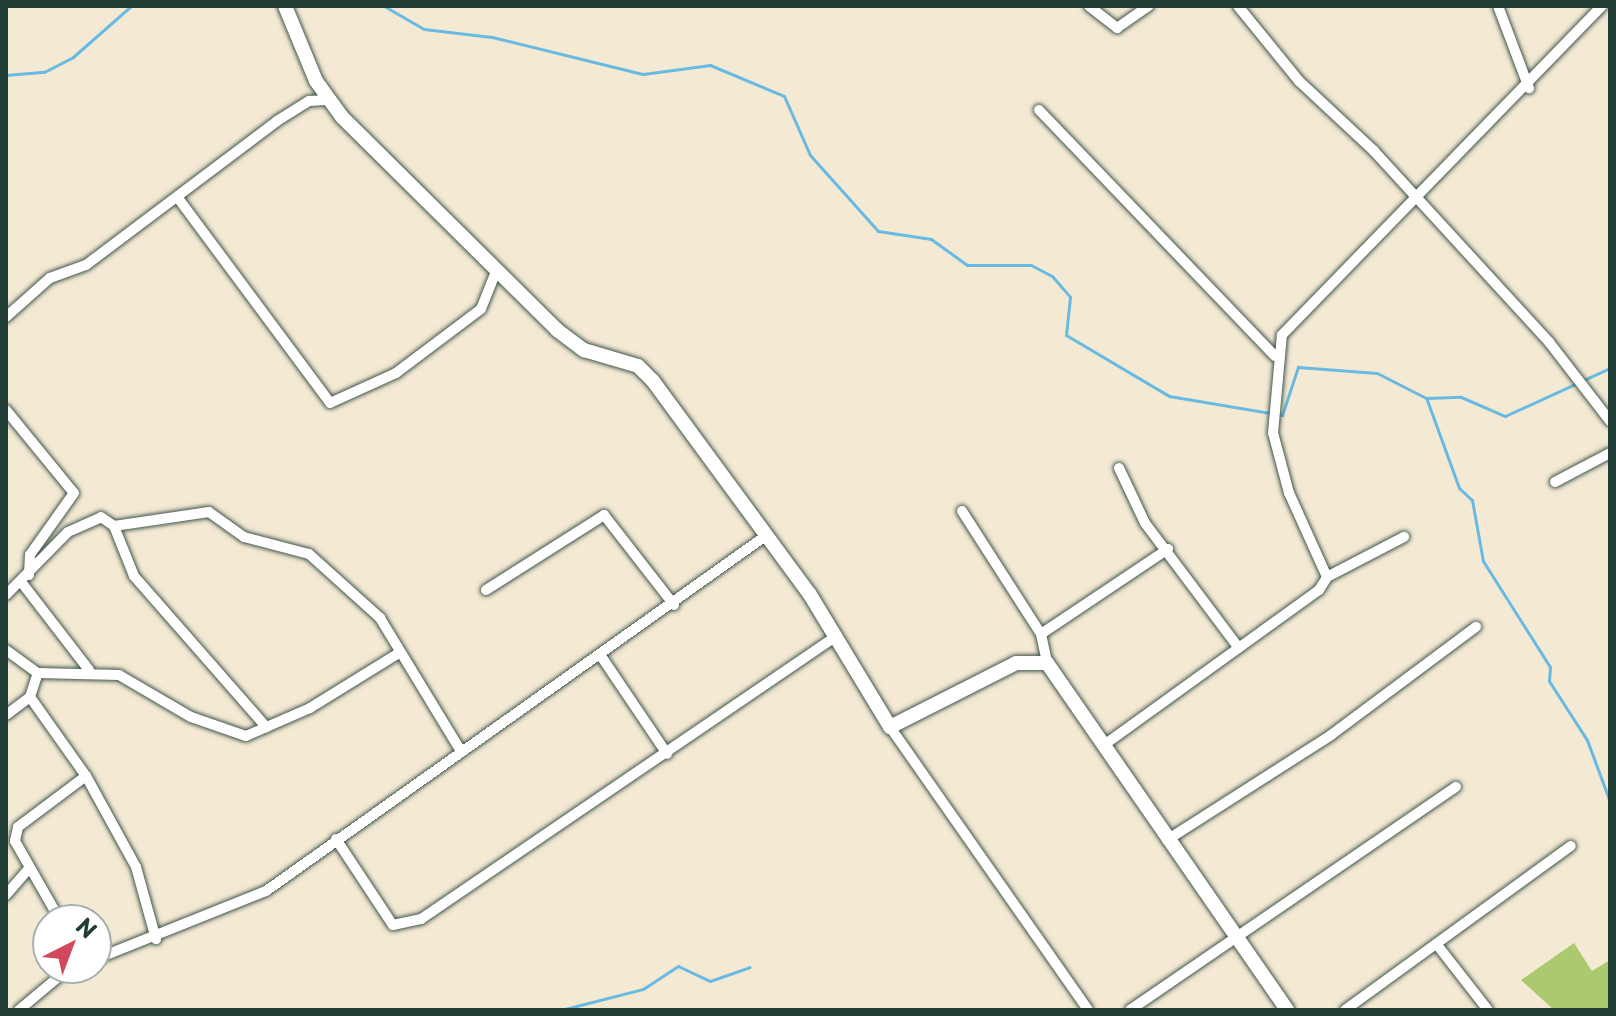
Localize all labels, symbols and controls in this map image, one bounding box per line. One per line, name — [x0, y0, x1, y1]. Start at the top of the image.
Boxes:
north arrow — [32, 904, 112, 984]
text: N — [70, 909, 105, 945]

